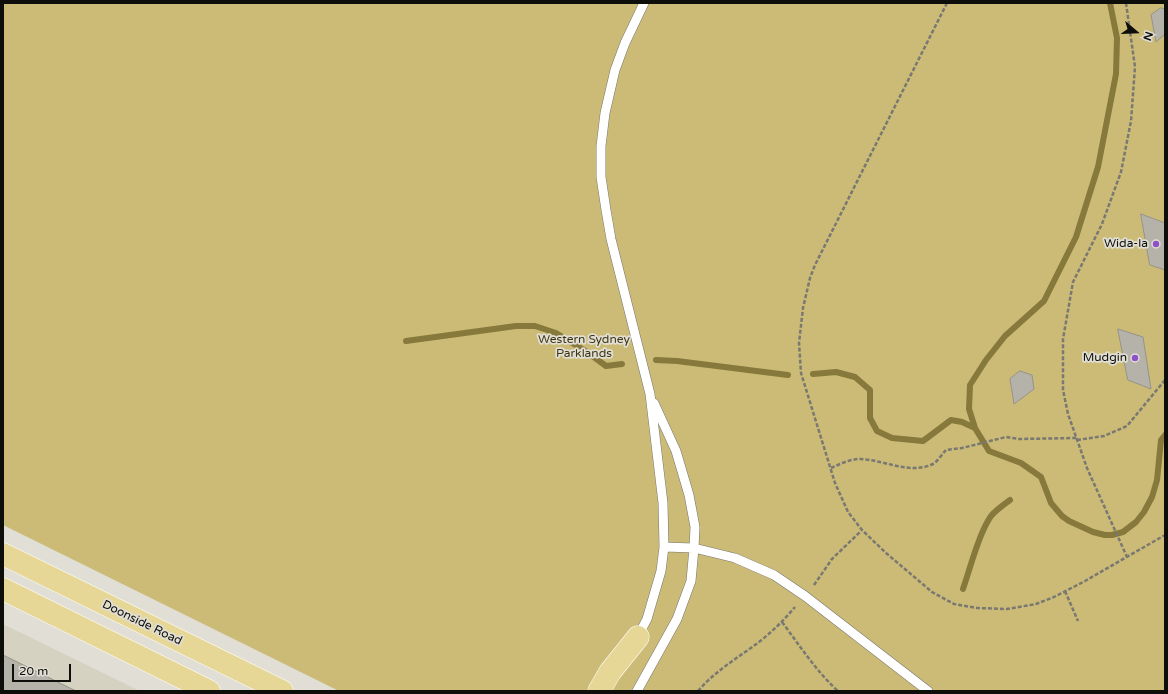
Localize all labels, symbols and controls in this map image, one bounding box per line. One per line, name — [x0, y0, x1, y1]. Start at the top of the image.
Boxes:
north arrow — [1116, 12, 1156, 52]
text: N — [1140, 30, 1155, 42]
place label: Wida-la — [1104, 237, 1148, 251]
marker: Wida-la — [1151, 239, 1161, 249]
park label: Western Sydney Parklands — [538, 333, 630, 361]
place label: Mudgin — [1083, 351, 1127, 365]
marker: Mudgin — [1130, 353, 1140, 363]
street label: Doonside Road — [100, 597, 184, 649]
scale bar — [14, 656, 73, 682]
text: 20 m — [19, 664, 48, 678]

